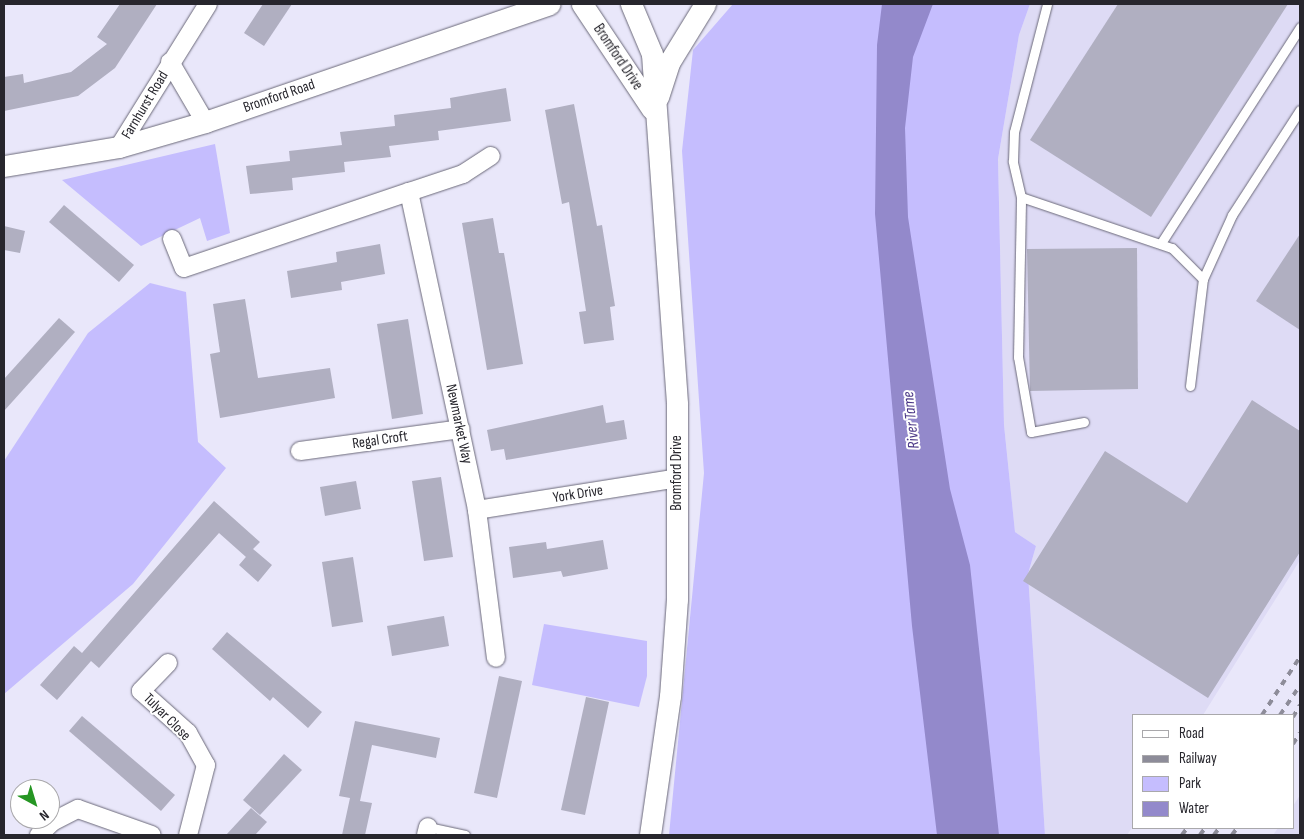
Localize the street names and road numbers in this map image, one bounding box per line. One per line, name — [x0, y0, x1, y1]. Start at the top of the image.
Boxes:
street label: Bromford Drive — [589, 21, 647, 93]
street label: Farnhurst Road — [118, 68, 172, 142]
street label: Bromford Road — [241, 75, 317, 117]
street label: Newmarket Way — [442, 383, 476, 465]
street label: Regal Croft — [351, 427, 409, 453]
street label: Bromford Drive — [668, 435, 686, 511]
street label: York Drive — [552, 481, 604, 507]
street label: Tulyar Close — [139, 689, 195, 745]

